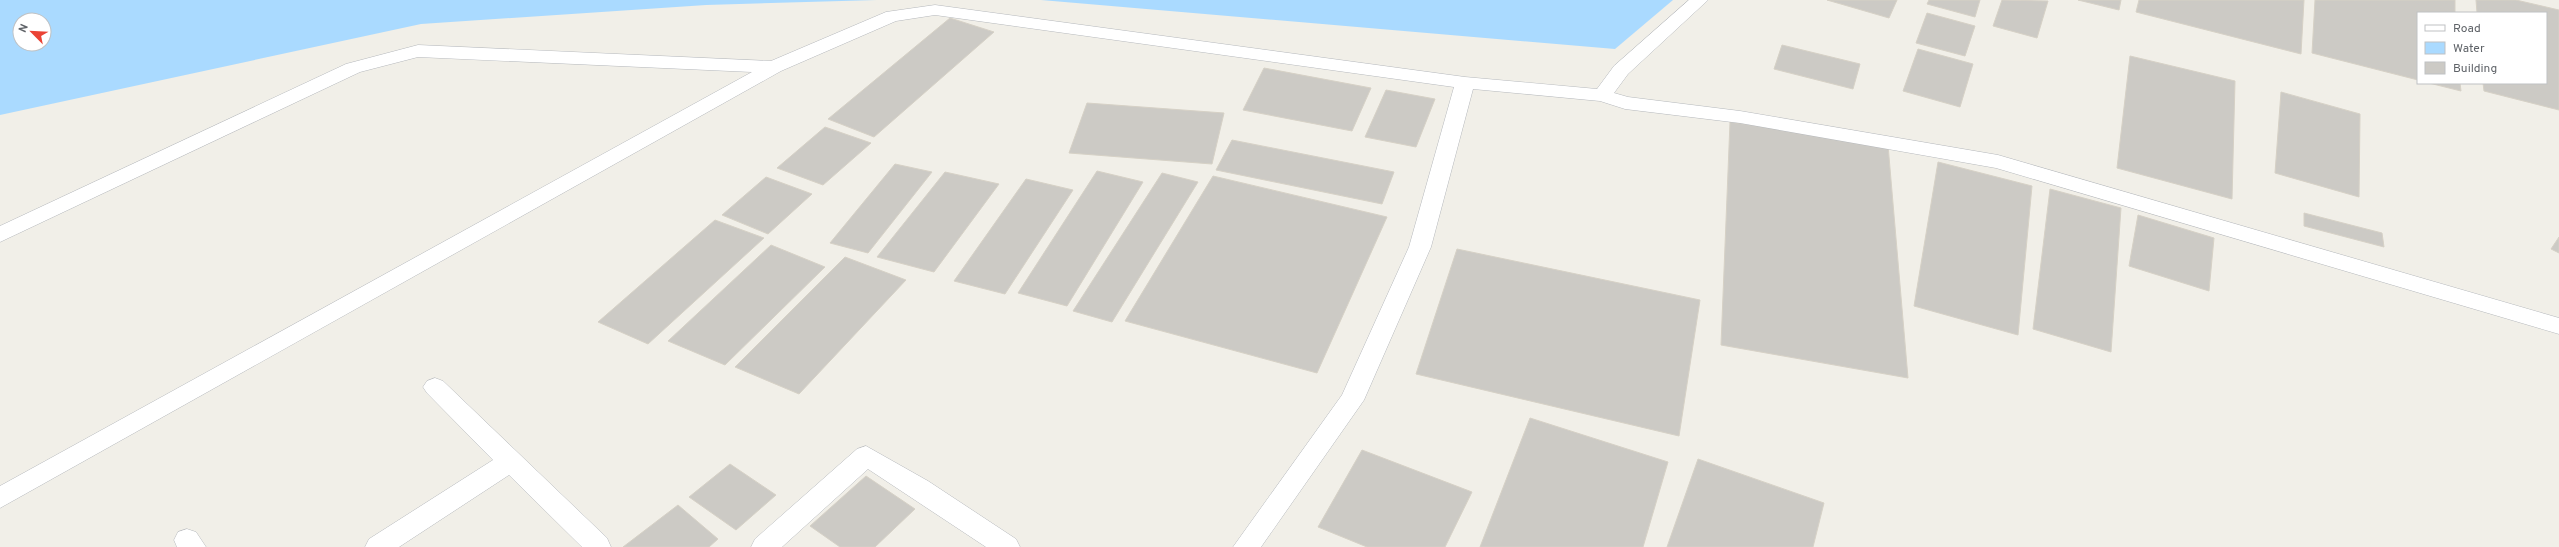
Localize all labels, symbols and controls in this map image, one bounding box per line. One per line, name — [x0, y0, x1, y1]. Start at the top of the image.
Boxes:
north arrow — [12, 12, 52, 52]
legend — [2417, 12, 2547, 84]
text: Road — [2453, 21, 2481, 37]
text: N — [16, 22, 32, 35]
text: Water — [2453, 41, 2485, 57]
text: Building — [2453, 61, 2497, 77]

